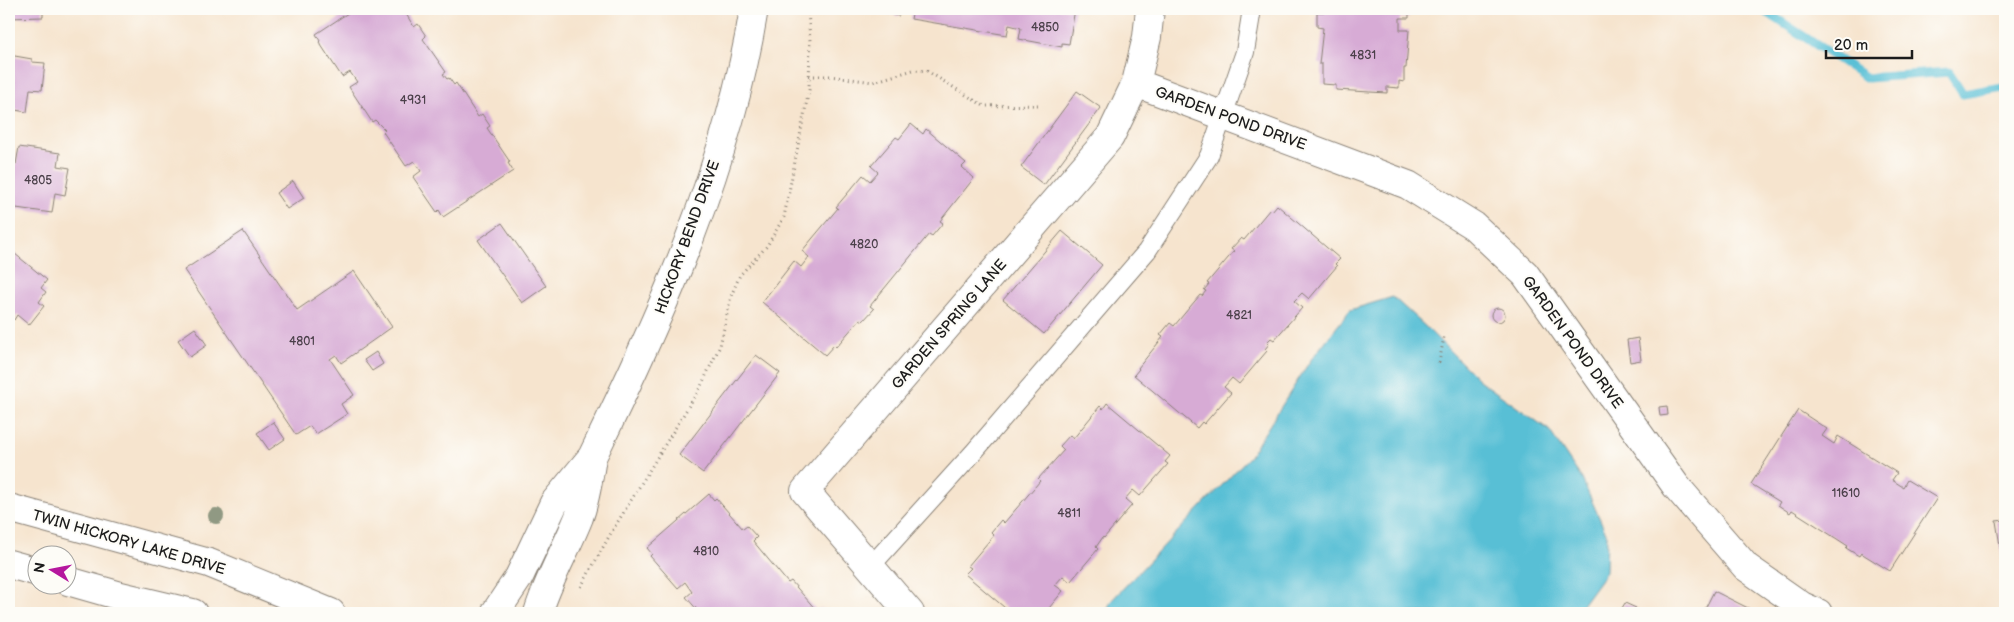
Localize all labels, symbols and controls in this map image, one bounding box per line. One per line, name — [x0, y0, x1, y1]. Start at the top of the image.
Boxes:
house number: 4850 — [1031, 20, 1059, 35]
scale bar — [1826, 28, 1913, 60]
text: 20 m — [1834, 36, 1868, 55]
house number: 4831 — [1350, 48, 1376, 63]
street label: GARDEN POND DRIVE — [1153, 82, 1309, 155]
house number: 4931 — [400, 93, 426, 108]
street label: HICKORY BEND DRIVE — [651, 157, 724, 317]
house number: 4805 — [24, 173, 52, 188]
house number: 4820 — [850, 237, 878, 252]
street label: GARDEN SPRING LANE — [888, 255, 1011, 393]
street label: GARDEN POND DRIVE — [1518, 272, 1627, 412]
house number: 4821 — [1226, 308, 1252, 323]
house number: 4801 — [289, 334, 315, 349]
house number: 11610 — [1832, 486, 1860, 501]
street label: TWIN HICKORY LAKE DRIVE — [30, 506, 228, 578]
house number: 4811 — [1057, 506, 1081, 521]
north arrow — [28, 544, 78, 594]
house number: 4810 — [693, 544, 719, 559]

